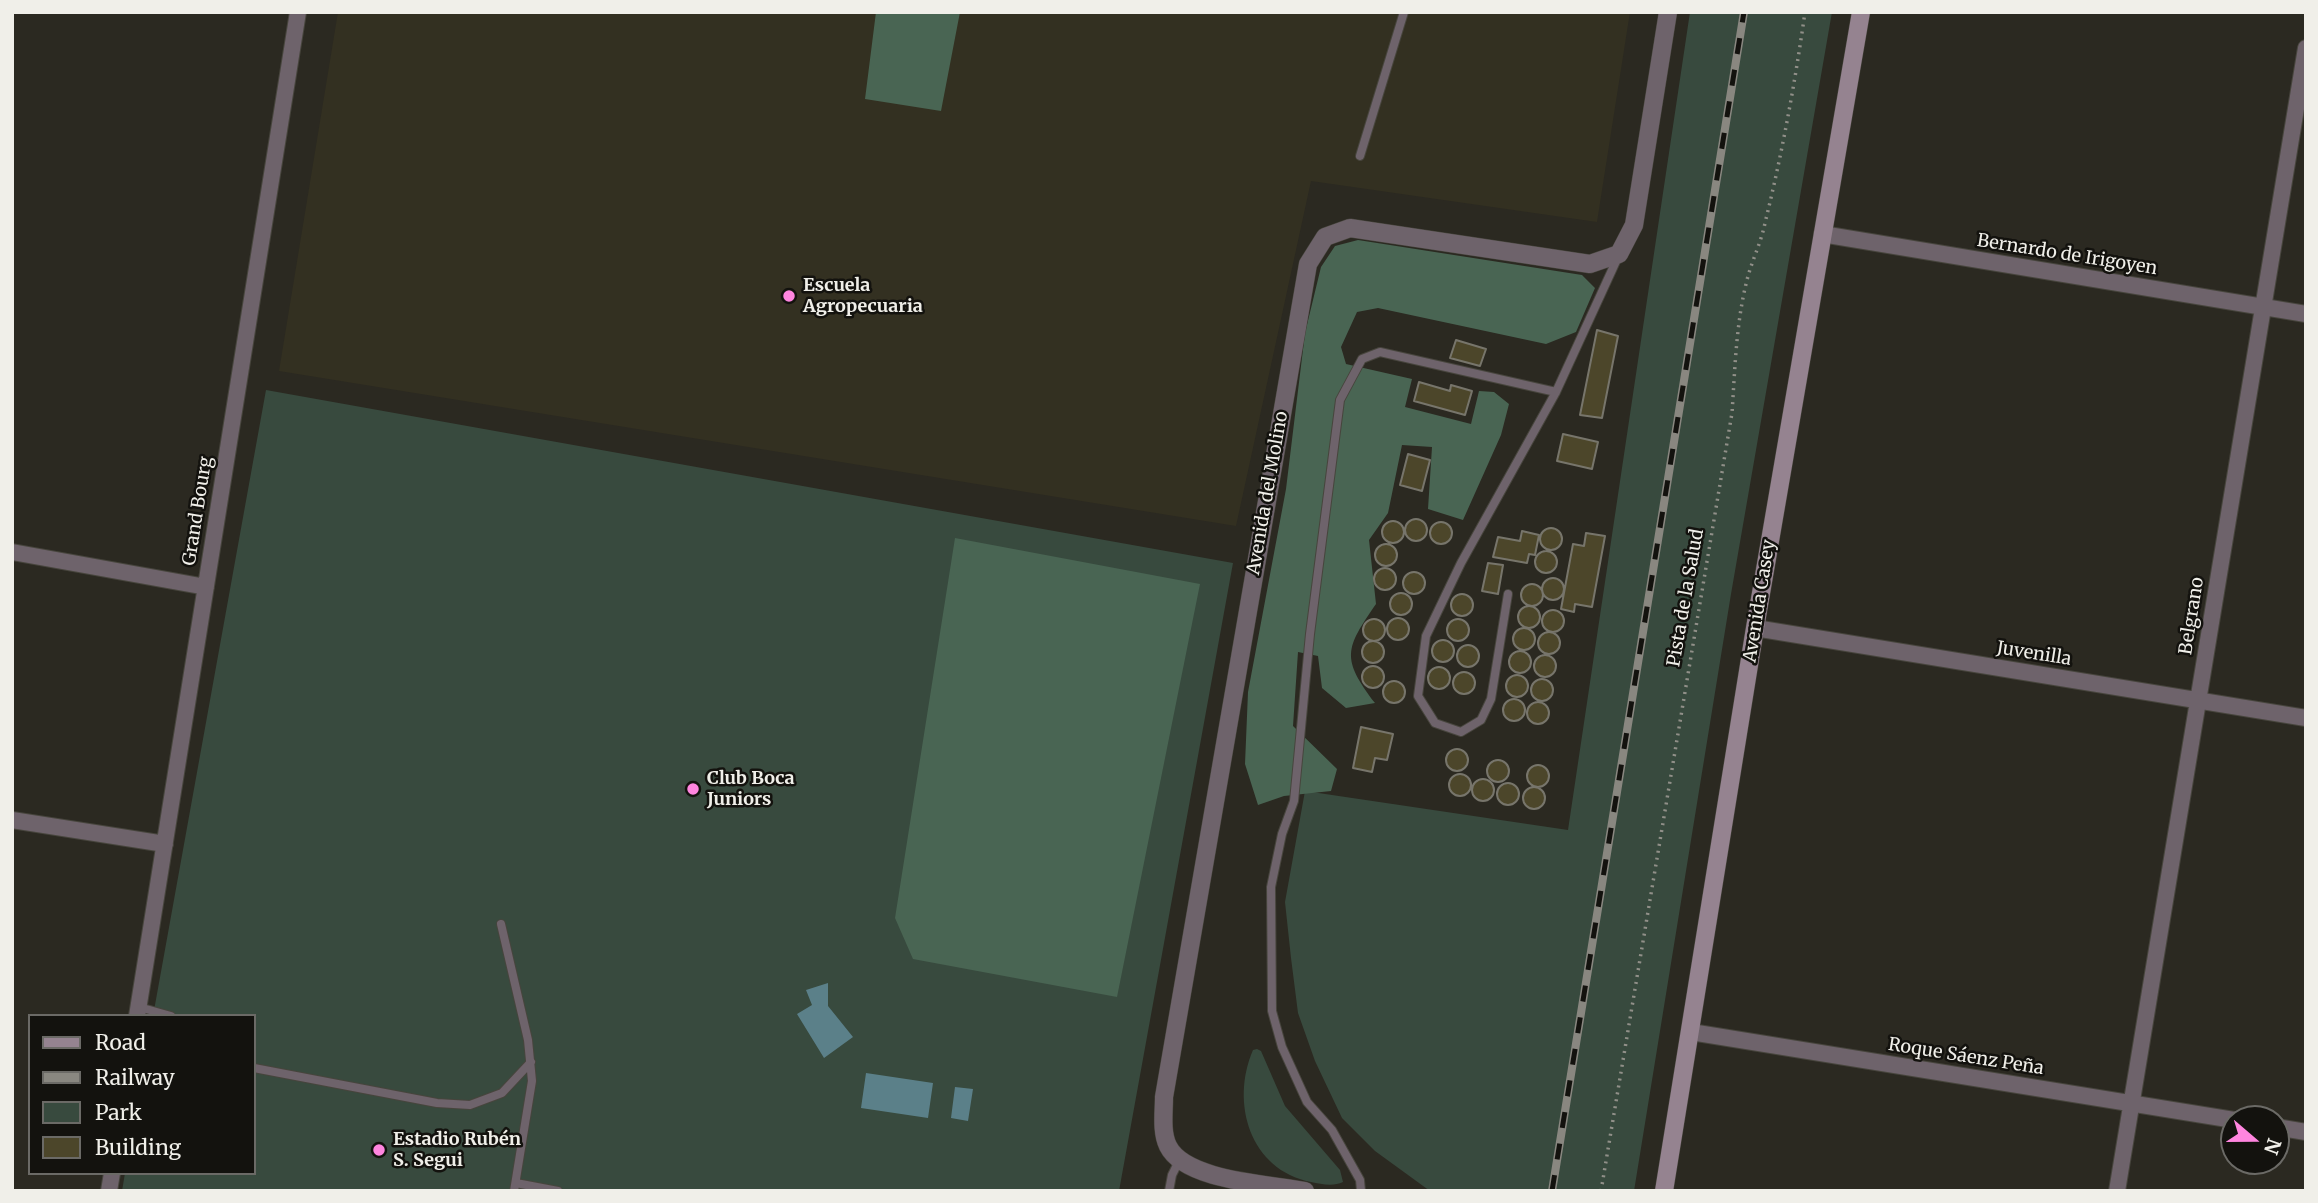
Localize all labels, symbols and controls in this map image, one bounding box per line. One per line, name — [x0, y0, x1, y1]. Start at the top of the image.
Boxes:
street label: Bernardo de Irigoyen — [1975, 230, 2159, 280]
place label: Escuela Agropecuaria — [803, 275, 923, 318]
marker: Escuela Agropecuaria — [781, 288, 797, 304]
street label: Avenida del Molino — [1243, 410, 1293, 576]
street label: Grand Bourg — [179, 455, 217, 567]
street label: Pista de la Salud — [1663, 527, 1709, 669]
street label: Avenida Casey — [1740, 538, 1780, 664]
street label: Belgrano — [2175, 576, 2209, 656]
street label: Juvenilla — [1995, 637, 2073, 671]
place label: Club Boca Juniors — [707, 768, 795, 810]
marker: Club Boca Juniors — [685, 781, 701, 797]
legend — [28, 1014, 256, 1175]
text: Road — [95, 1029, 146, 1056]
street label: Roque Sáenz Peña — [1887, 1034, 2045, 1080]
text: Railway — [95, 1064, 175, 1091]
text: Park — [95, 1099, 142, 1126]
north arrow — [2220, 1105, 2290, 1175]
place label: Estadio Rubén S. Segui — [393, 1129, 521, 1172]
text: Building — [95, 1134, 181, 1161]
text: N — [2259, 1135, 2287, 1158]
marker: Estadio Rubén S. Segui — [371, 1142, 387, 1158]

